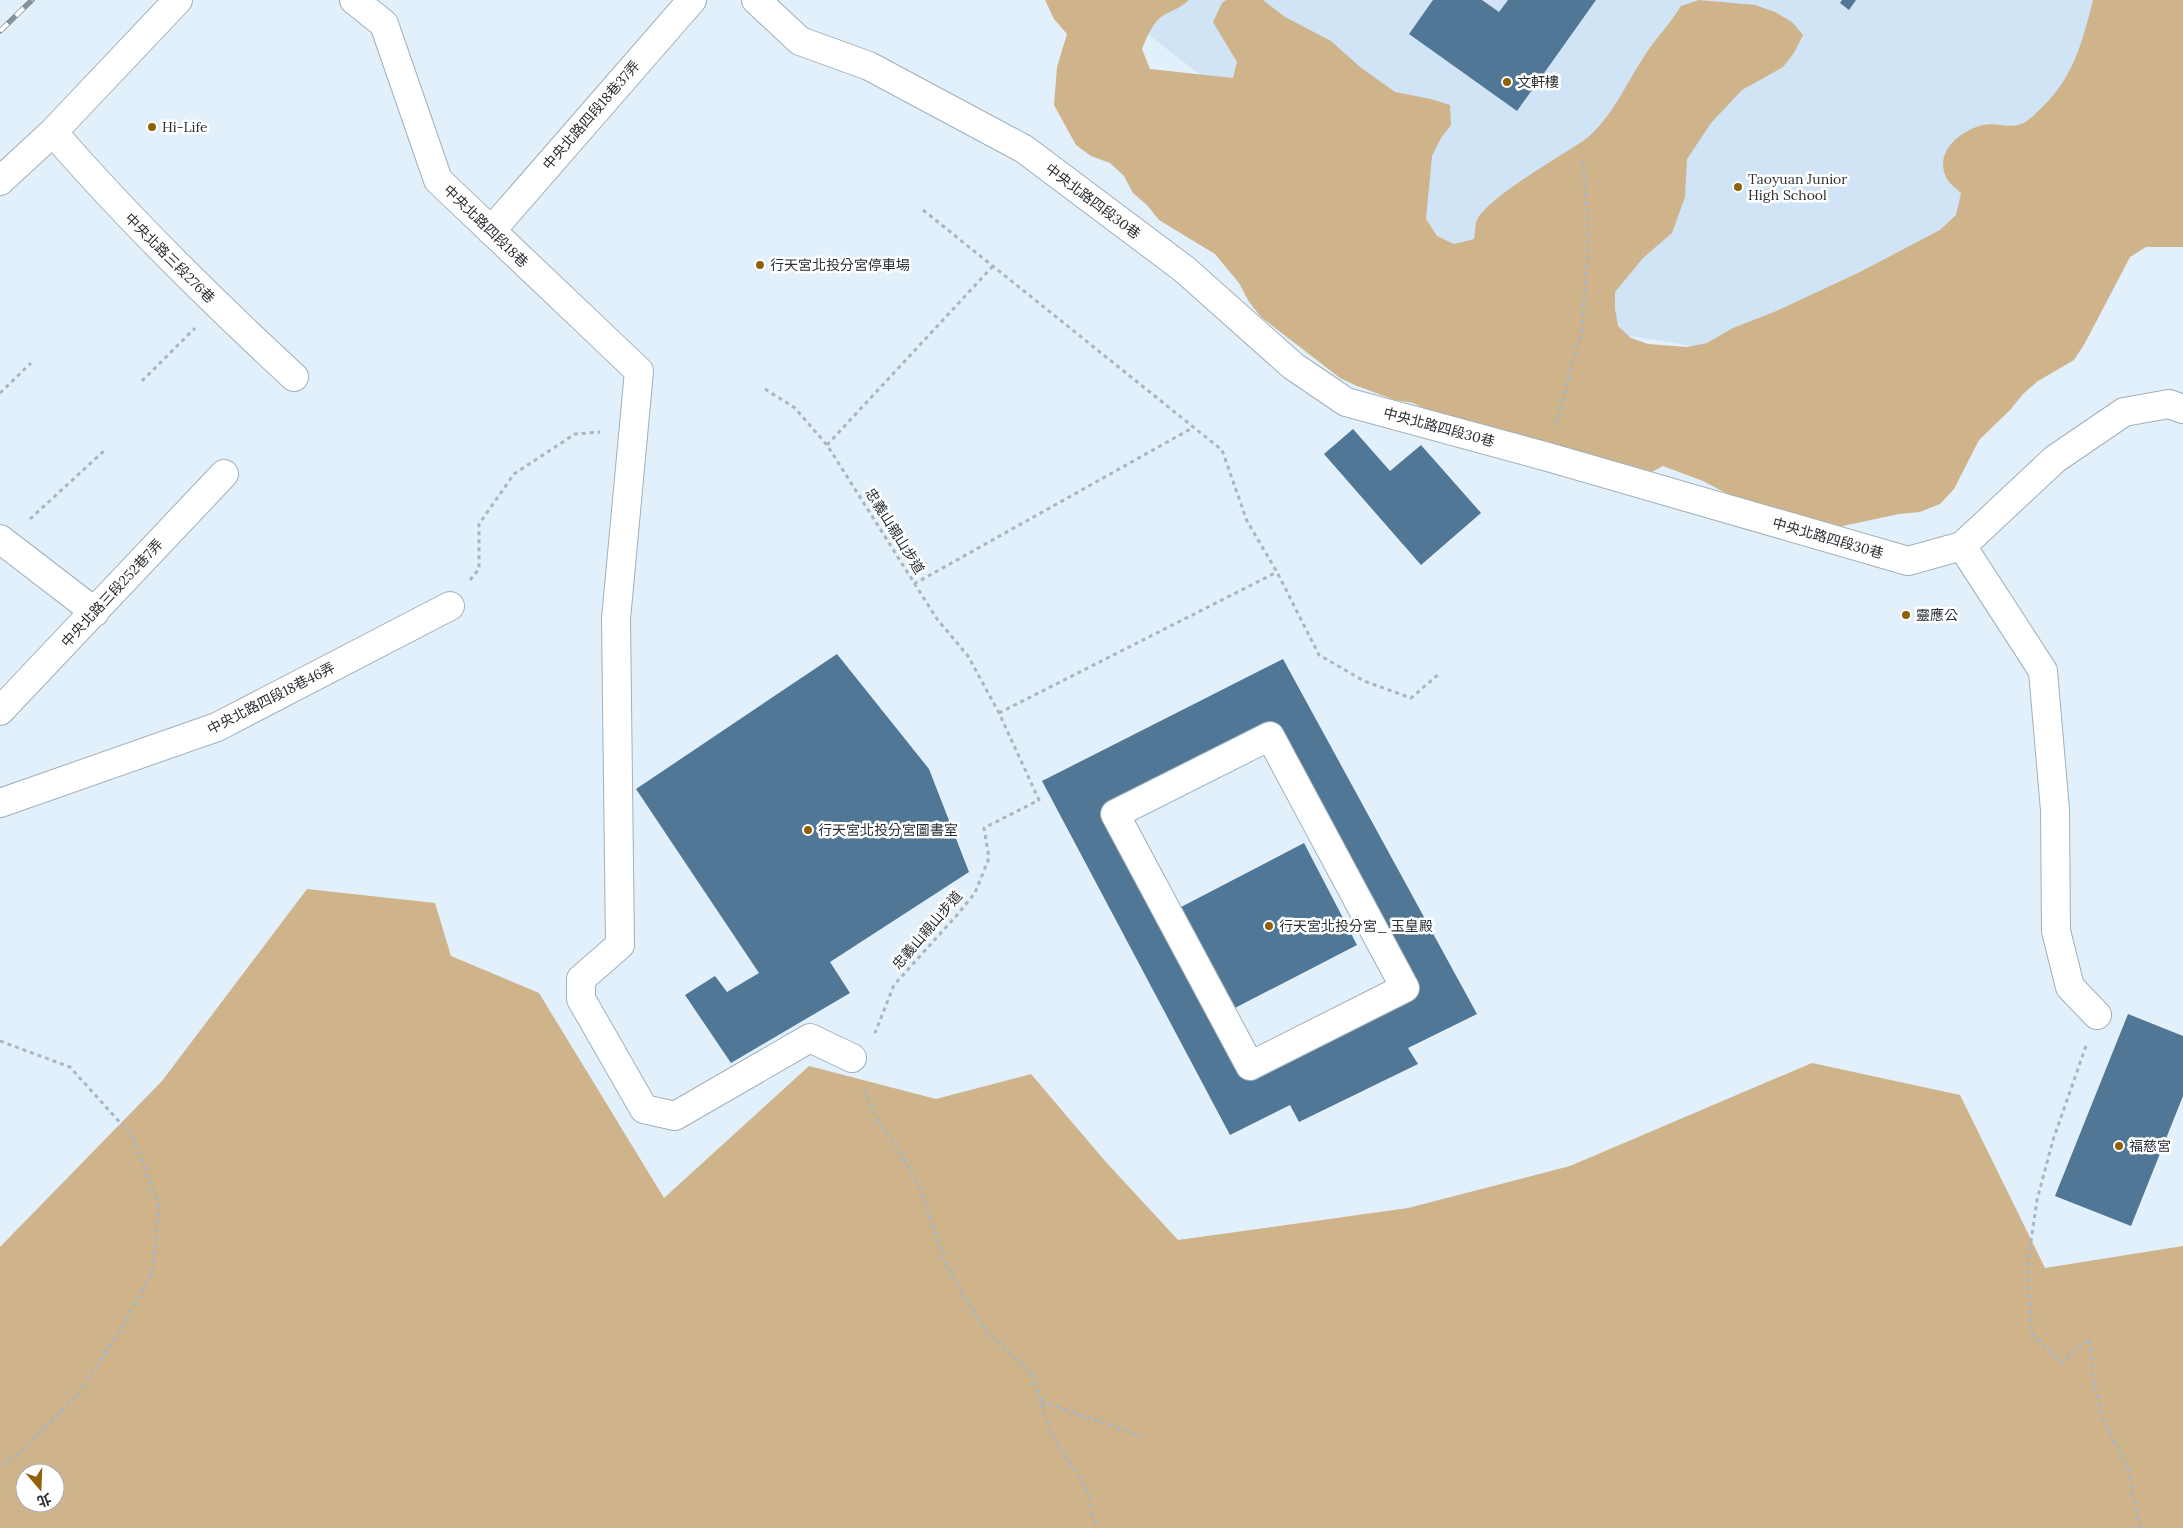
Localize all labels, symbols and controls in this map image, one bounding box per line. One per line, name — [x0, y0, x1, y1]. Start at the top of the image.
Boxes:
street label: 中央北路四段18巷37弄 — [539, 57, 643, 173]
place label: 文軒樓 — [1517, 73, 1559, 91]
marker: 文軒樓 — [1501, 76, 1513, 88]
place label: Hi-Life — [162, 118, 208, 136]
marker: Hi-Life — [146, 121, 158, 133]
street label: 中央北路四段30巷 — [1042, 159, 1144, 243]
place label: Taoyuan Junior High School — [1748, 170, 1847, 204]
street label: 中央北路四段18巷 — [440, 181, 532, 271]
marker: Taoyuan Junior High School — [1732, 181, 1744, 193]
street label: 中央北路三段276巷 — [121, 209, 219, 307]
place label: 行天宮北投分宮停車場 — [770, 256, 910, 274]
marker: 行天宮北投分宮停車場 — [754, 259, 766, 271]
street label: 中央北路四段30巷 — [1381, 403, 1497, 451]
street label: 忠義山親山步道 — [861, 485, 929, 577]
street label: 中央北路四段30巷 — [1770, 514, 1886, 562]
street label: 中央北路三段252巷7弄 — [57, 535, 167, 651]
place label: 靈應公 — [1916, 606, 1958, 624]
marker: 靈應公 — [1900, 609, 1912, 621]
street label: 中央北路四段18巷46弄 — [204, 658, 338, 738]
place label: 行天宮北投分宮圖書室 — [818, 821, 958, 839]
marker: 行天宮北投分宮圖書室 — [802, 824, 814, 836]
street label: 忠義山親山步道 — [888, 887, 966, 973]
place label: 行天宮北投分宮_ 玉皇殿 — [1279, 917, 1433, 935]
marker: 行天宮北投分宮_ 玉皇殿 — [1263, 920, 1275, 932]
place label: 福慈宮 — [2129, 1137, 2171, 1155]
marker: 福慈宮 — [2113, 1140, 2125, 1152]
north arrow — [15, 1463, 65, 1513]
text: 北 — [35, 1490, 54, 1511]

